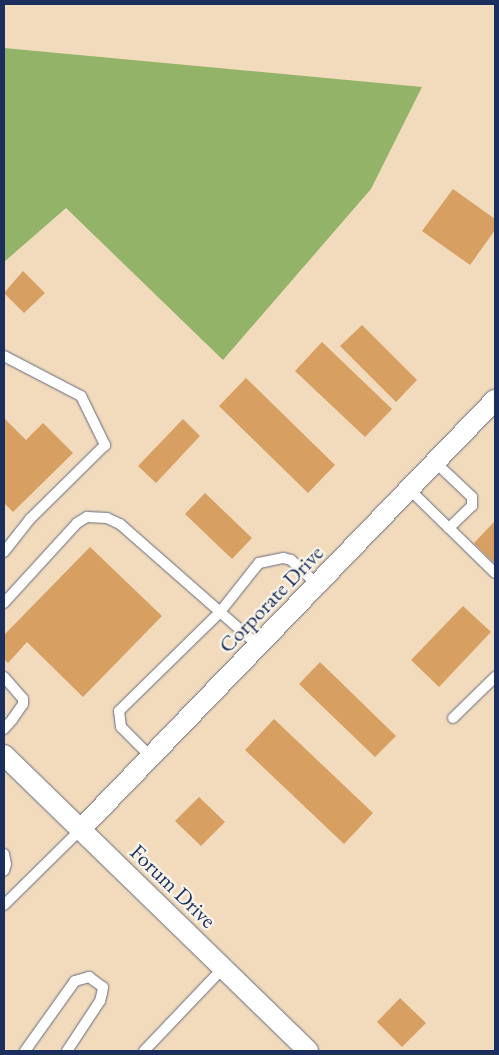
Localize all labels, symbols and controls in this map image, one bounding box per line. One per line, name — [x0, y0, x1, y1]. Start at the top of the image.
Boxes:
street label: Corporate Drive — [213, 540, 329, 658]
street label: Forum Drive — [125, 839, 221, 933]

